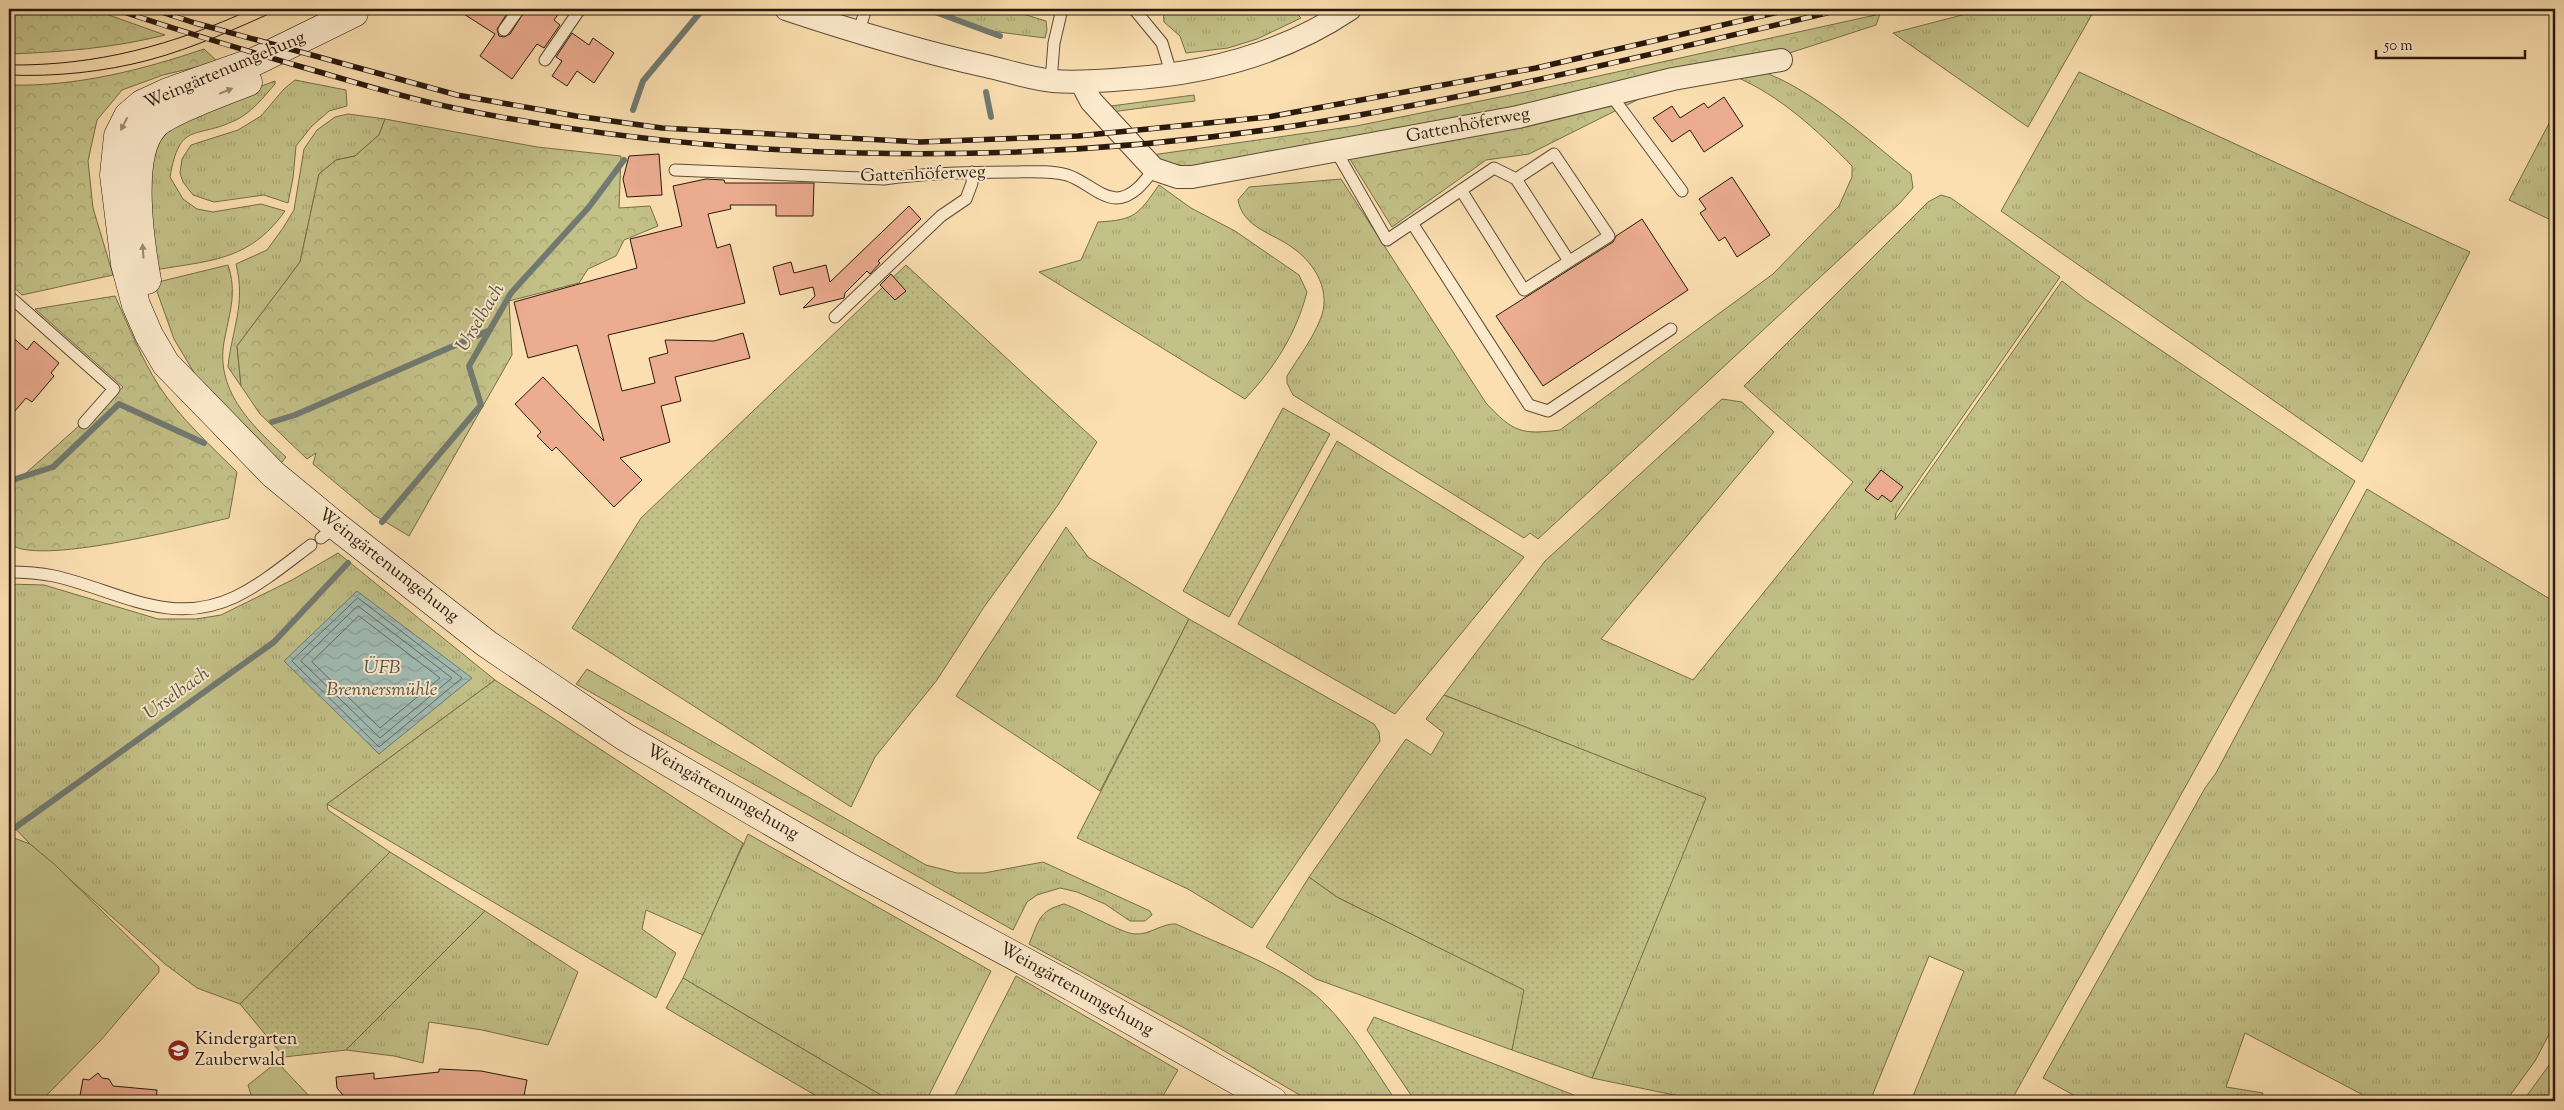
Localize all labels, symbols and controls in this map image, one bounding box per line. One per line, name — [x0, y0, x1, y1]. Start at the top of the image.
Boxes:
street label: Weingärtenumgehung — [140, 25, 310, 117]
scale bar — [2376, 28, 2525, 60]
text: 50 m — [2383, 36, 2413, 57]
one-way arrow — [219, 87, 234, 95]
street label: Gattenhöferweg — [1404, 101, 1532, 151]
one-way arrow — [120, 117, 128, 131]
street label: Gattenhöferweg — [860, 160, 986, 190]
one-way arrow — [138, 243, 146, 259]
water label: Urselbach — [450, 278, 512, 357]
street label: Weingärtenumgehung — [312, 503, 464, 630]
water label: ÜFB Brennersmühle — [327, 655, 438, 704]
water label: Urselbach — [139, 660, 216, 727]
street label: Weingärtenumgehung — [641, 739, 804, 848]
street label: Weingärtenumgehung — [994, 937, 1158, 1043]
place label: Kindergarten Zauberwald — [195, 1027, 298, 1074]
school or university icon: Kindergarten Zauberwald — [167, 1038, 191, 1062]

